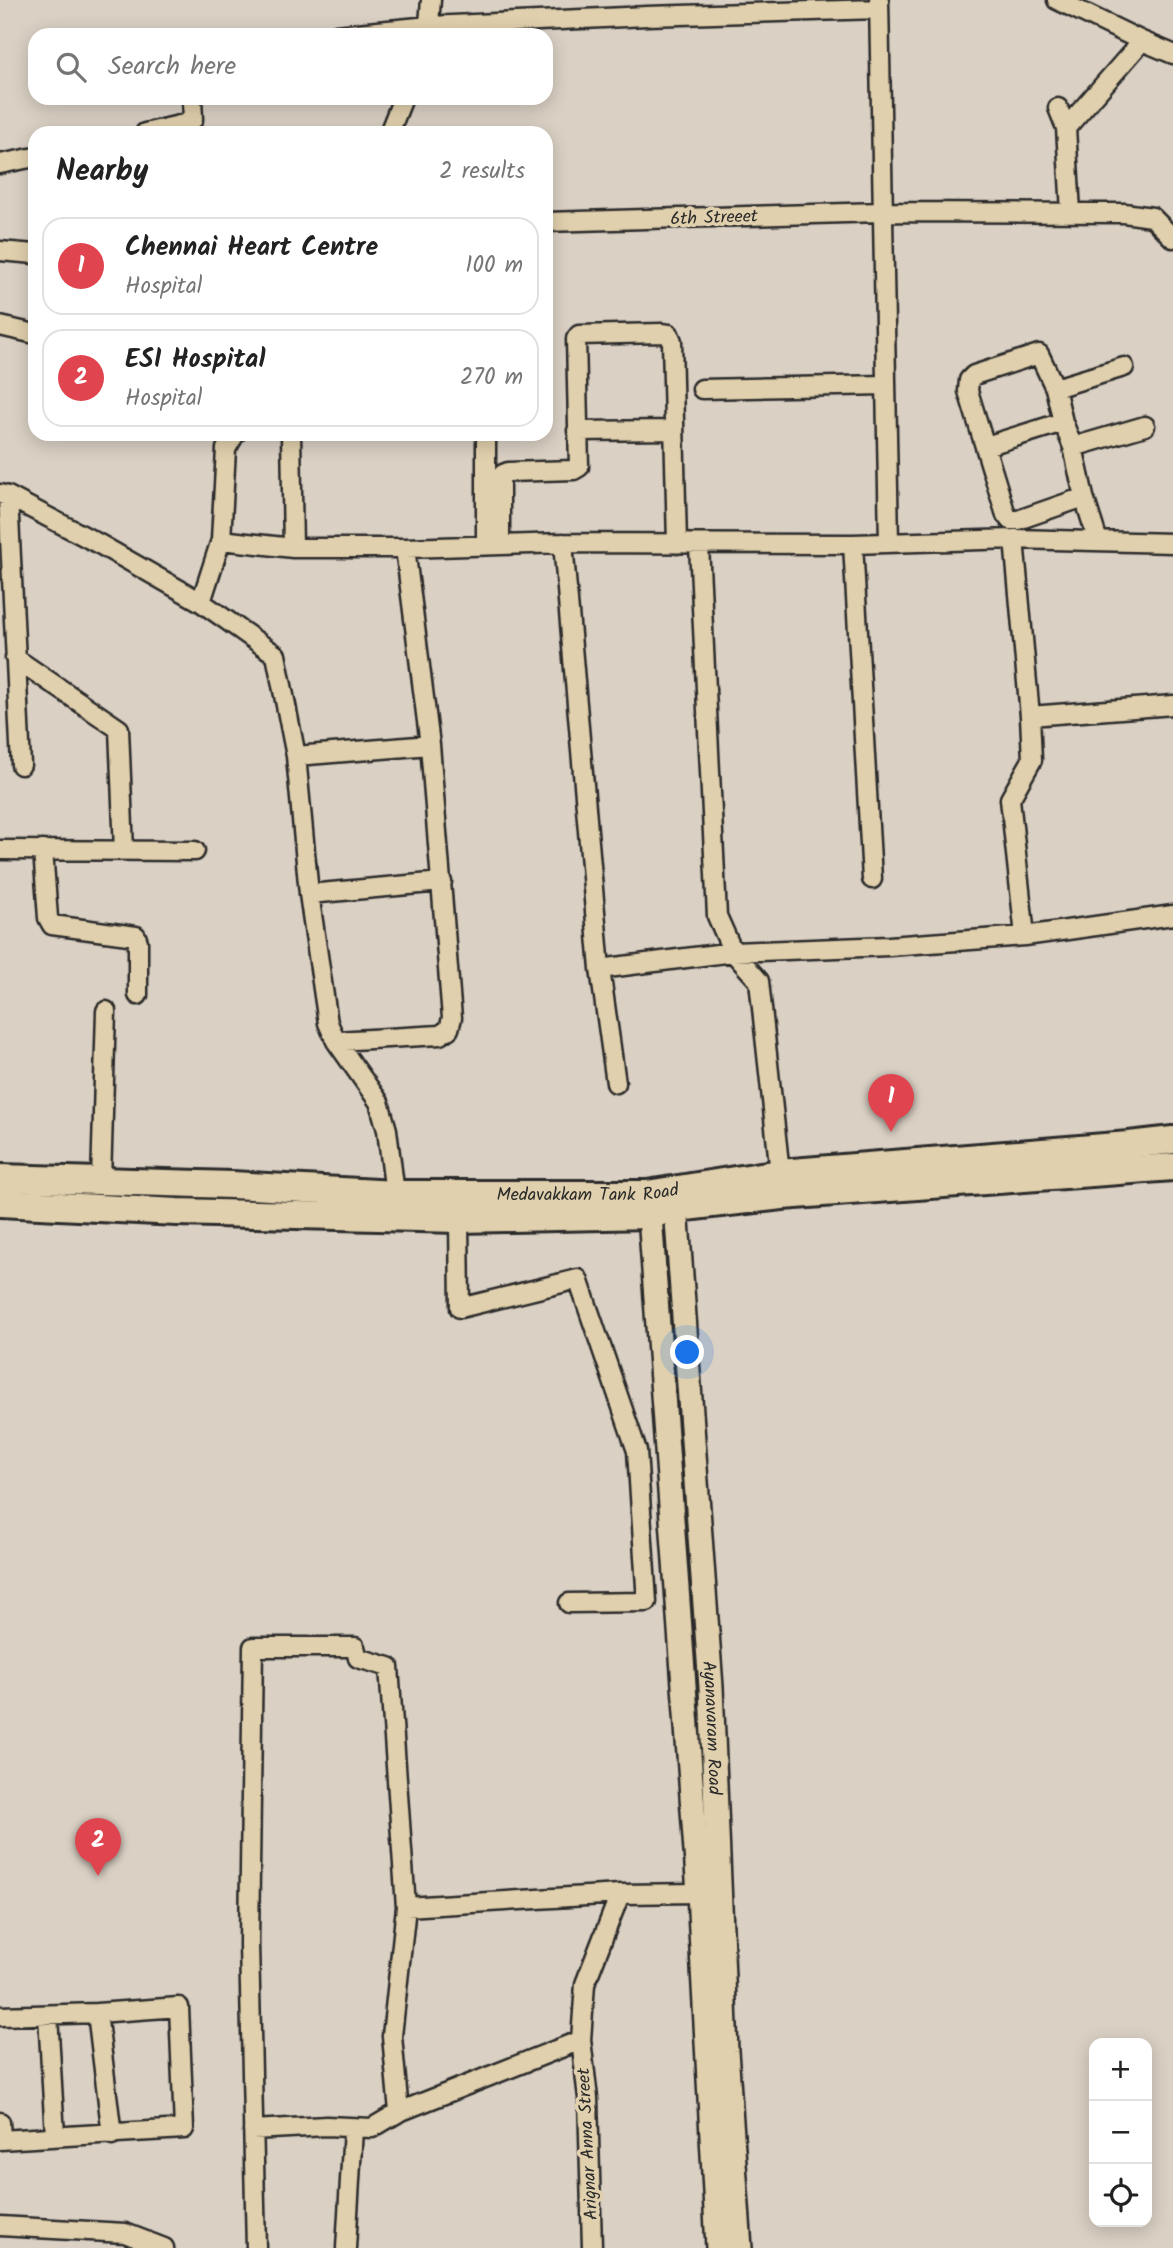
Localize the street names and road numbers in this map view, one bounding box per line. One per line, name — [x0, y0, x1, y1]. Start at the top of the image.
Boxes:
street label: 6th Streeet — [670, 202, 759, 235]
street label: Medavakkam Tank Road — [497, 1176, 682, 1210]
street label: Ayanavaram Road — [693, 1660, 728, 1796]
street label: Arignar Anna Street — [570, 2066, 607, 2221]

